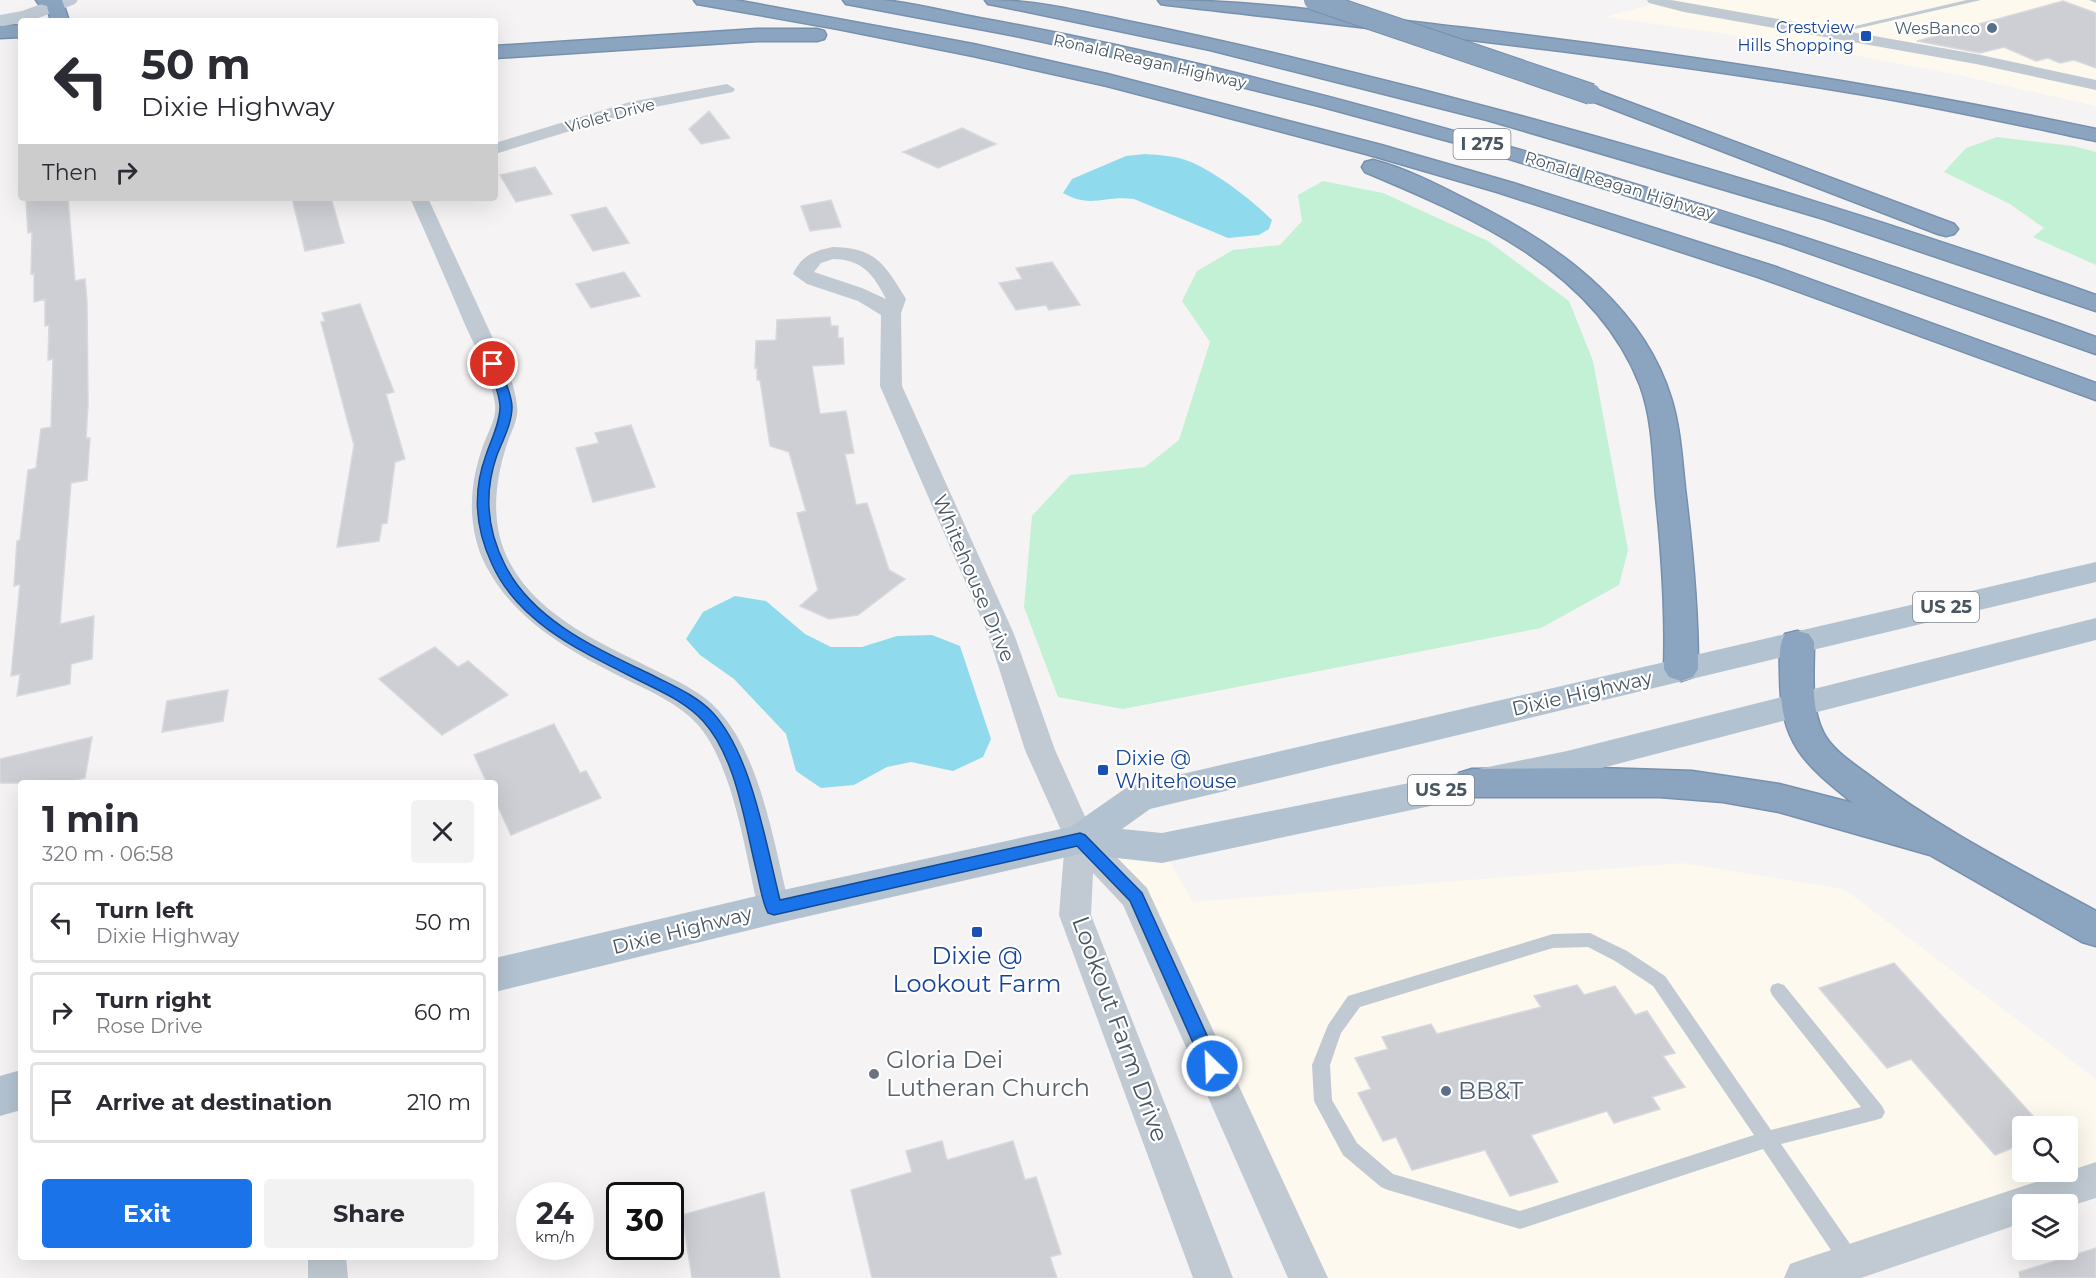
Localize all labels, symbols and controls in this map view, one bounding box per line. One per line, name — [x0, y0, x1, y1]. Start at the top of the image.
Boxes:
place label: Crestview Hills Shopping — [1738, 18, 1854, 55]
place label: WesBanco — [1894, 19, 1980, 38]
marker: WesBanco — [1985, 21, 1999, 35]
marker: Crestview Hills Shopping — [1859, 29, 1873, 43]
street label: Ronald Reagan Highway — [1052, 30, 1249, 93]
text: 50 m — [141, 38, 250, 90]
icon: left — [42, 42, 120, 120]
text: Dixie Highway — [141, 90, 335, 123]
street label: Violet Drive — [563, 94, 657, 137]
road number: I 275 — [1454, 129, 1510, 159]
street label: Ronald Reagan Highway — [1523, 148, 1717, 224]
icon: right — [110, 156, 143, 189]
text: Then — [42, 159, 98, 186]
pin — [467, 338, 518, 389]
icon: arrive — [476, 347, 509, 380]
street label: Whitehouse Drive — [928, 491, 1020, 665]
road number: US 25 — [1913, 592, 1979, 622]
street label: Dixie Highway — [1509, 665, 1655, 721]
place label: Dixie @ Whitehouse — [1115, 746, 1237, 793]
marker: Dixie @ Whitehouse — [1096, 763, 1110, 777]
road number: US 25 — [1408, 775, 1474, 805]
text: 1 min — [42, 797, 140, 841]
button: close — [411, 800, 474, 863]
text: 320 m · 06:58 — [42, 842, 173, 866]
text: Turn left — [96, 897, 194, 924]
street label: Dixie Highway — [610, 901, 755, 959]
icon: left — [45, 906, 78, 939]
text: 50 m — [415, 909, 471, 936]
street label: Lookout Farm Drive — [1066, 912, 1175, 1146]
text: Dixie Highway — [96, 924, 239, 948]
marker: Dixie @ Lookout Farm — [970, 925, 984, 939]
place label: Dixie @ Lookout Farm — [893, 941, 1061, 998]
text: Turn right — [96, 987, 211, 1014]
icon: right — [45, 996, 78, 1029]
text: 60 m — [414, 999, 471, 1026]
text: Rose Drive — [96, 1014, 202, 1038]
position arrow — [1180, 1034, 1244, 1098]
place label: Gloria Dei Lutheran Church — [886, 1045, 1090, 1102]
marker: Gloria Dei Lutheran Church — [867, 1067, 881, 1081]
place label: BB&T — [1458, 1076, 1524, 1105]
marker: BB&T — [1439, 1084, 1453, 1098]
icon: arrive — [45, 1086, 78, 1119]
text: Arrive at destination — [96, 1089, 332, 1116]
text: 210 m — [407, 1089, 471, 1116]
map controls — [2012, 1116, 2078, 1260]
button: search — [2012, 1116, 2078, 1182]
button: Exit — [42, 1179, 252, 1248]
button: Share — [264, 1179, 474, 1248]
speed limit sign: 30 — [606, 1182, 684, 1260]
button: layers — [2012, 1194, 2078, 1260]
text: 24 — [536, 1195, 574, 1232]
text: km/h — [535, 1227, 575, 1246]

